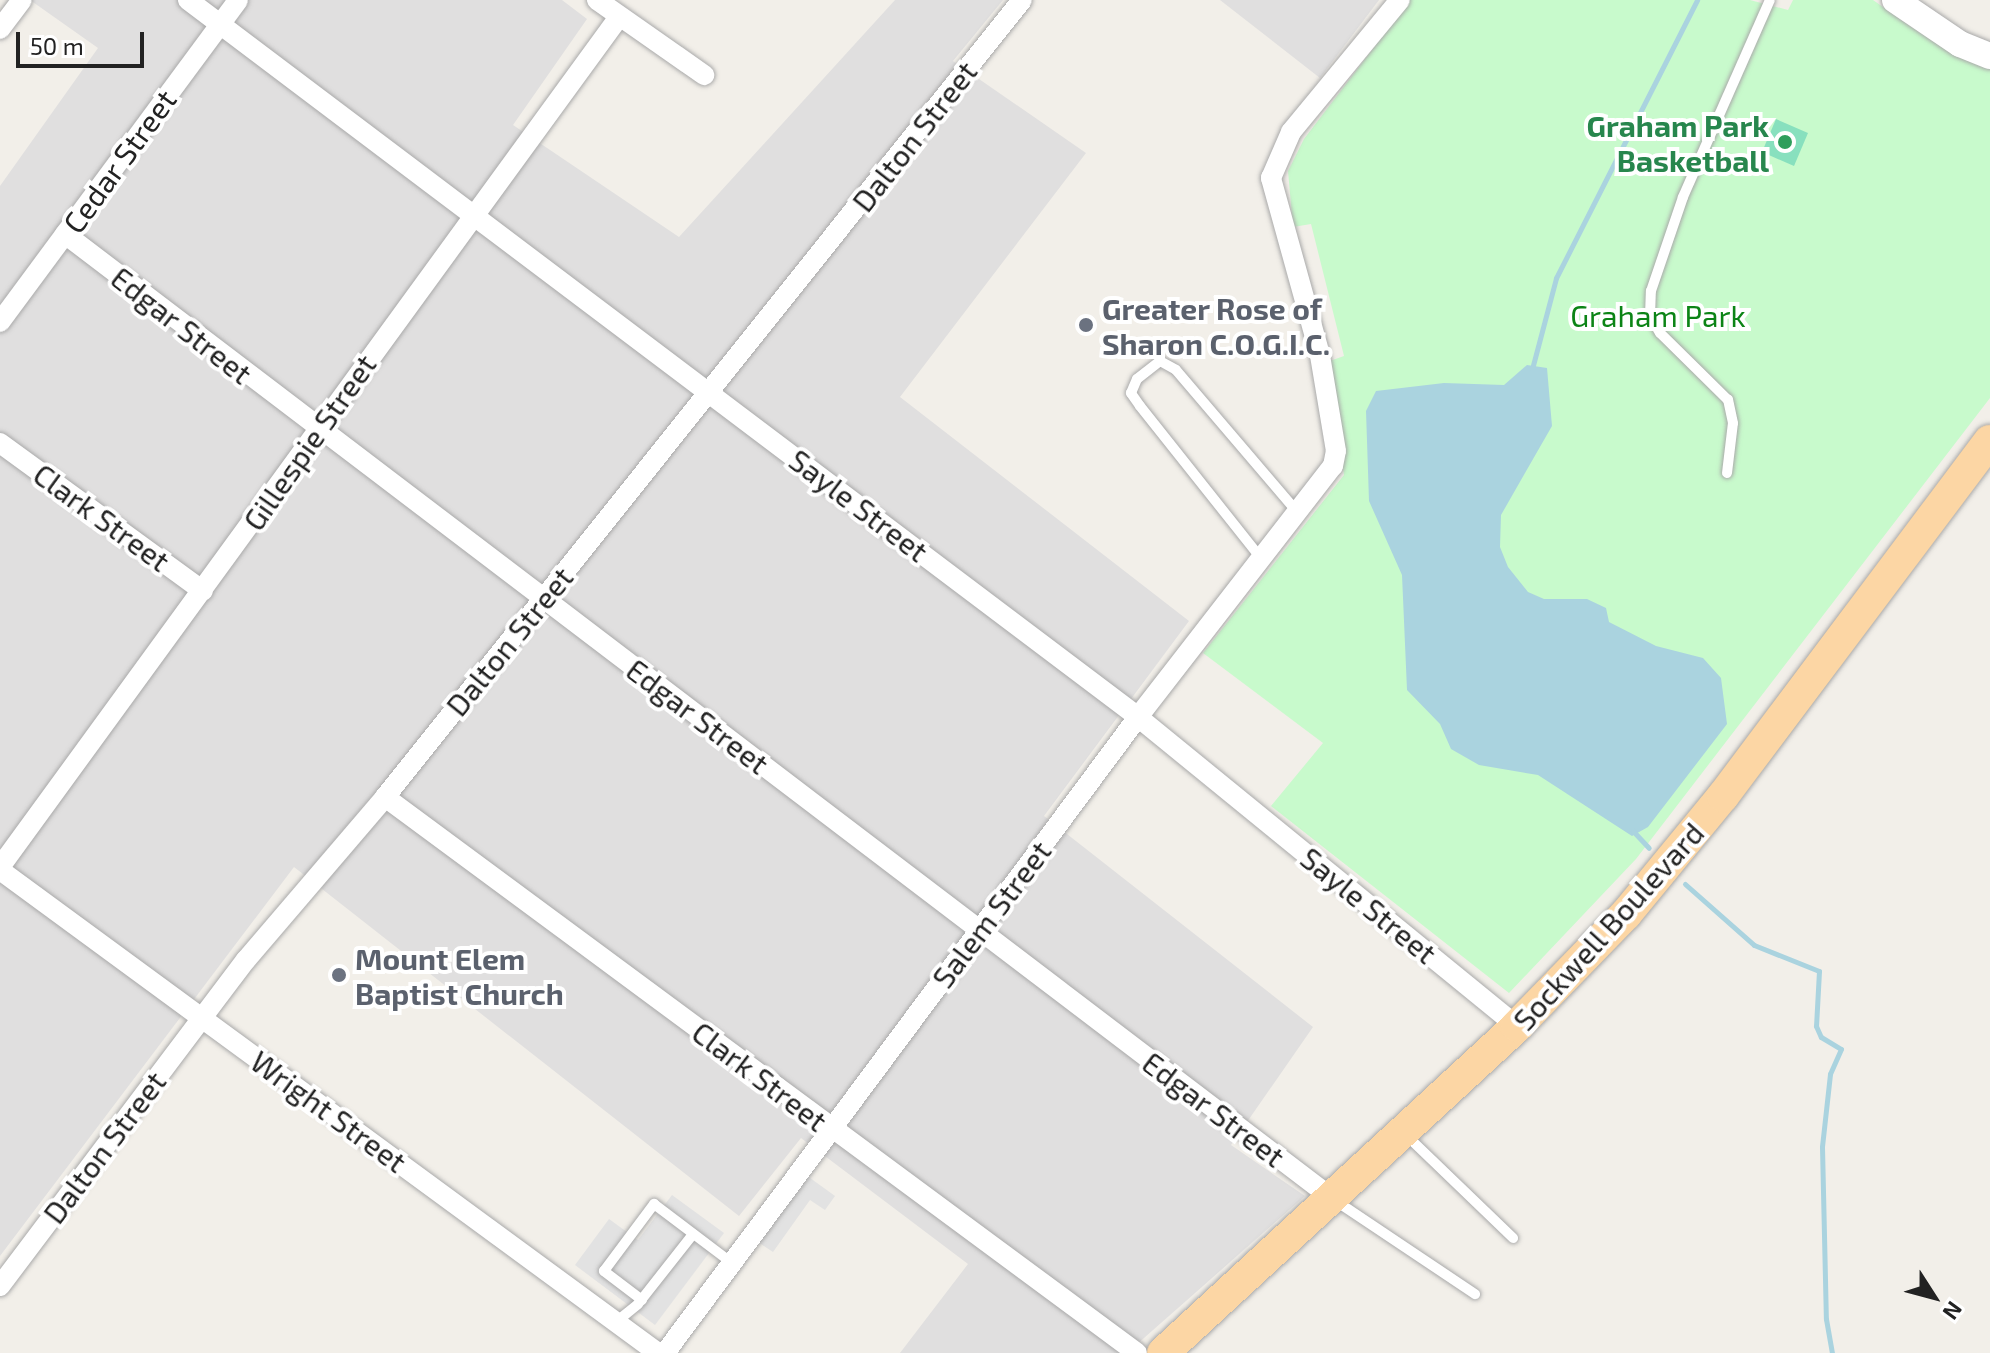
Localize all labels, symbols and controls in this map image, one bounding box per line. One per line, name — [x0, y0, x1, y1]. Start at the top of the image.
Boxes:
scale bar — [20, 16, 148, 66]
text: 50 m — [30, 31, 84, 60]
street label: Dalton Street — [844, 54, 984, 218]
street label: Cedar Street — [55, 82, 183, 240]
place label: Graham Park Basketball — [1587, 107, 1769, 178]
marker: Graham Park Basketball — [1776, 133, 1794, 151]
street label: Edgar Street — [104, 259, 260, 391]
place label: Greater Rose of Sharon C.O.G.I.C. — [1102, 290, 1330, 360]
park label: Graham Park — [1570, 297, 1746, 333]
marker: Greater Rose of Sharon C.O.G.I.C. — [1077, 316, 1095, 334]
street label: Gillespie Street — [235, 347, 383, 537]
street label: Sayle Street — [783, 441, 935, 569]
street label: Clark Street — [27, 455, 177, 579]
street label: Dalton Street — [438, 559, 580, 723]
street label: Edgar Street — [620, 651, 776, 781]
street label: Sockwell Boulevard — [1505, 814, 1711, 1038]
street label: Salem Street — [924, 833, 1058, 995]
street label: Sayle Street — [1294, 839, 1444, 971]
place label: Mount Elem Baptist Church — [355, 940, 564, 1010]
marker: Mount Elem Baptist Church — [330, 966, 348, 984]
street label: Clark Street — [685, 1014, 835, 1138]
street label: Wright Street — [244, 1043, 414, 1179]
street label: Edgar Street — [1136, 1044, 1292, 1174]
street label: Dalton Street — [35, 1064, 173, 1230]
north arrow — [1894, 1257, 1974, 1337]
text: N — [1938, 1297, 1969, 1325]

